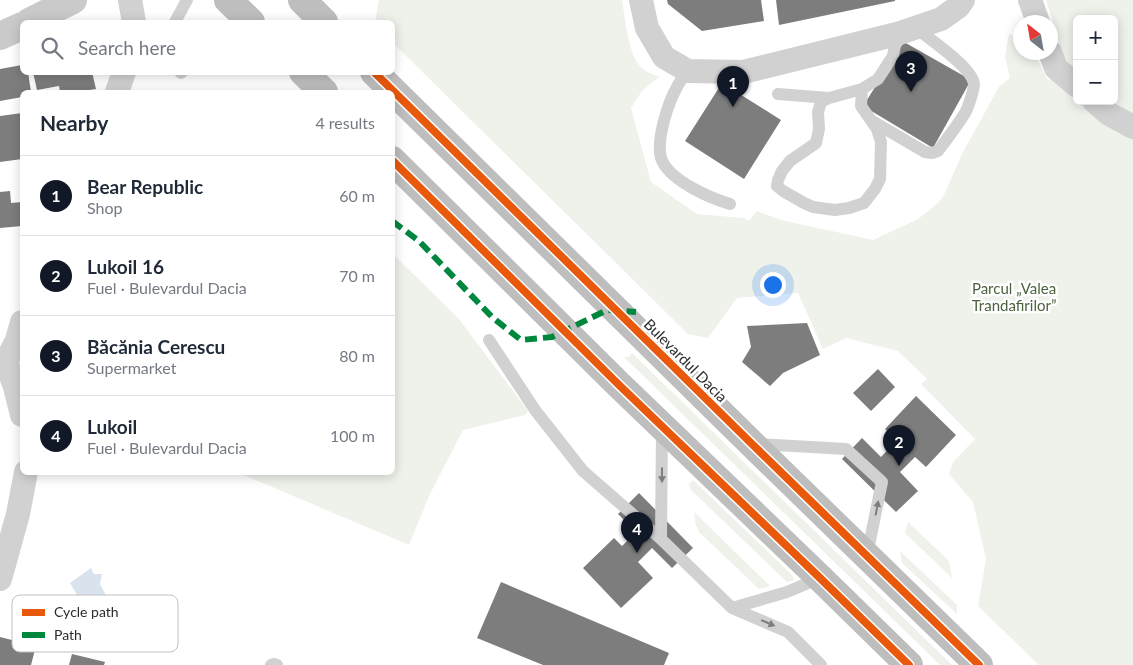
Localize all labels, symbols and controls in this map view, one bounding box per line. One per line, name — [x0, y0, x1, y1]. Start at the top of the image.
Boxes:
north arrow — [1013, 15, 1058, 60]
map controls — [1073, 15, 1118, 105]
button: + — [1073, 15, 1118, 60]
search box — [20, 20, 395, 75]
icon: search — [38, 34, 66, 62]
text: Search here — [78, 36, 176, 59]
pin: 3 — [895, 51, 927, 92]
button: − — [1073, 60, 1118, 105]
pin: 1 — [717, 66, 749, 107]
text: Nearby — [40, 110, 108, 135]
text: 4 results — [315, 113, 375, 132]
text: Bear Republic — [87, 175, 203, 198]
text: 1 — [51, 186, 61, 205]
text: 60 m — [339, 186, 375, 205]
text: Shop — [87, 198, 123, 217]
text: Lukoil 16 — [87, 255, 164, 278]
text: 2 — [51, 266, 61, 285]
text: 70 m — [339, 266, 375, 285]
your location — [760, 272, 786, 298]
text: Fuel · Bulevardul Dacia — [87, 278, 247, 297]
park label: Parcul „Valea Trandafirilor” — [972, 279, 1056, 314]
street label: Bulevardul Dacia — [641, 315, 731, 405]
text: Băcănia Cerescu — [87, 335, 225, 358]
text: 3 — [51, 346, 61, 365]
text: 80 m — [339, 346, 375, 365]
text: Supermarket — [87, 358, 176, 377]
text: Lukoil — [87, 415, 137, 438]
pin: 2 — [883, 425, 915, 466]
text: 4 — [51, 426, 61, 445]
text: 100 m — [330, 426, 375, 445]
text: Fuel · Bulevardul Dacia — [87, 438, 247, 457]
one-way arrow — [658, 467, 666, 483]
one-way arrow — [873, 499, 881, 515]
pin: 4 — [621, 512, 653, 553]
legend — [12, 595, 178, 652]
text: Cycle path — [54, 603, 119, 620]
one-way arrow — [761, 619, 776, 627]
text: Path — [54, 626, 82, 643]

